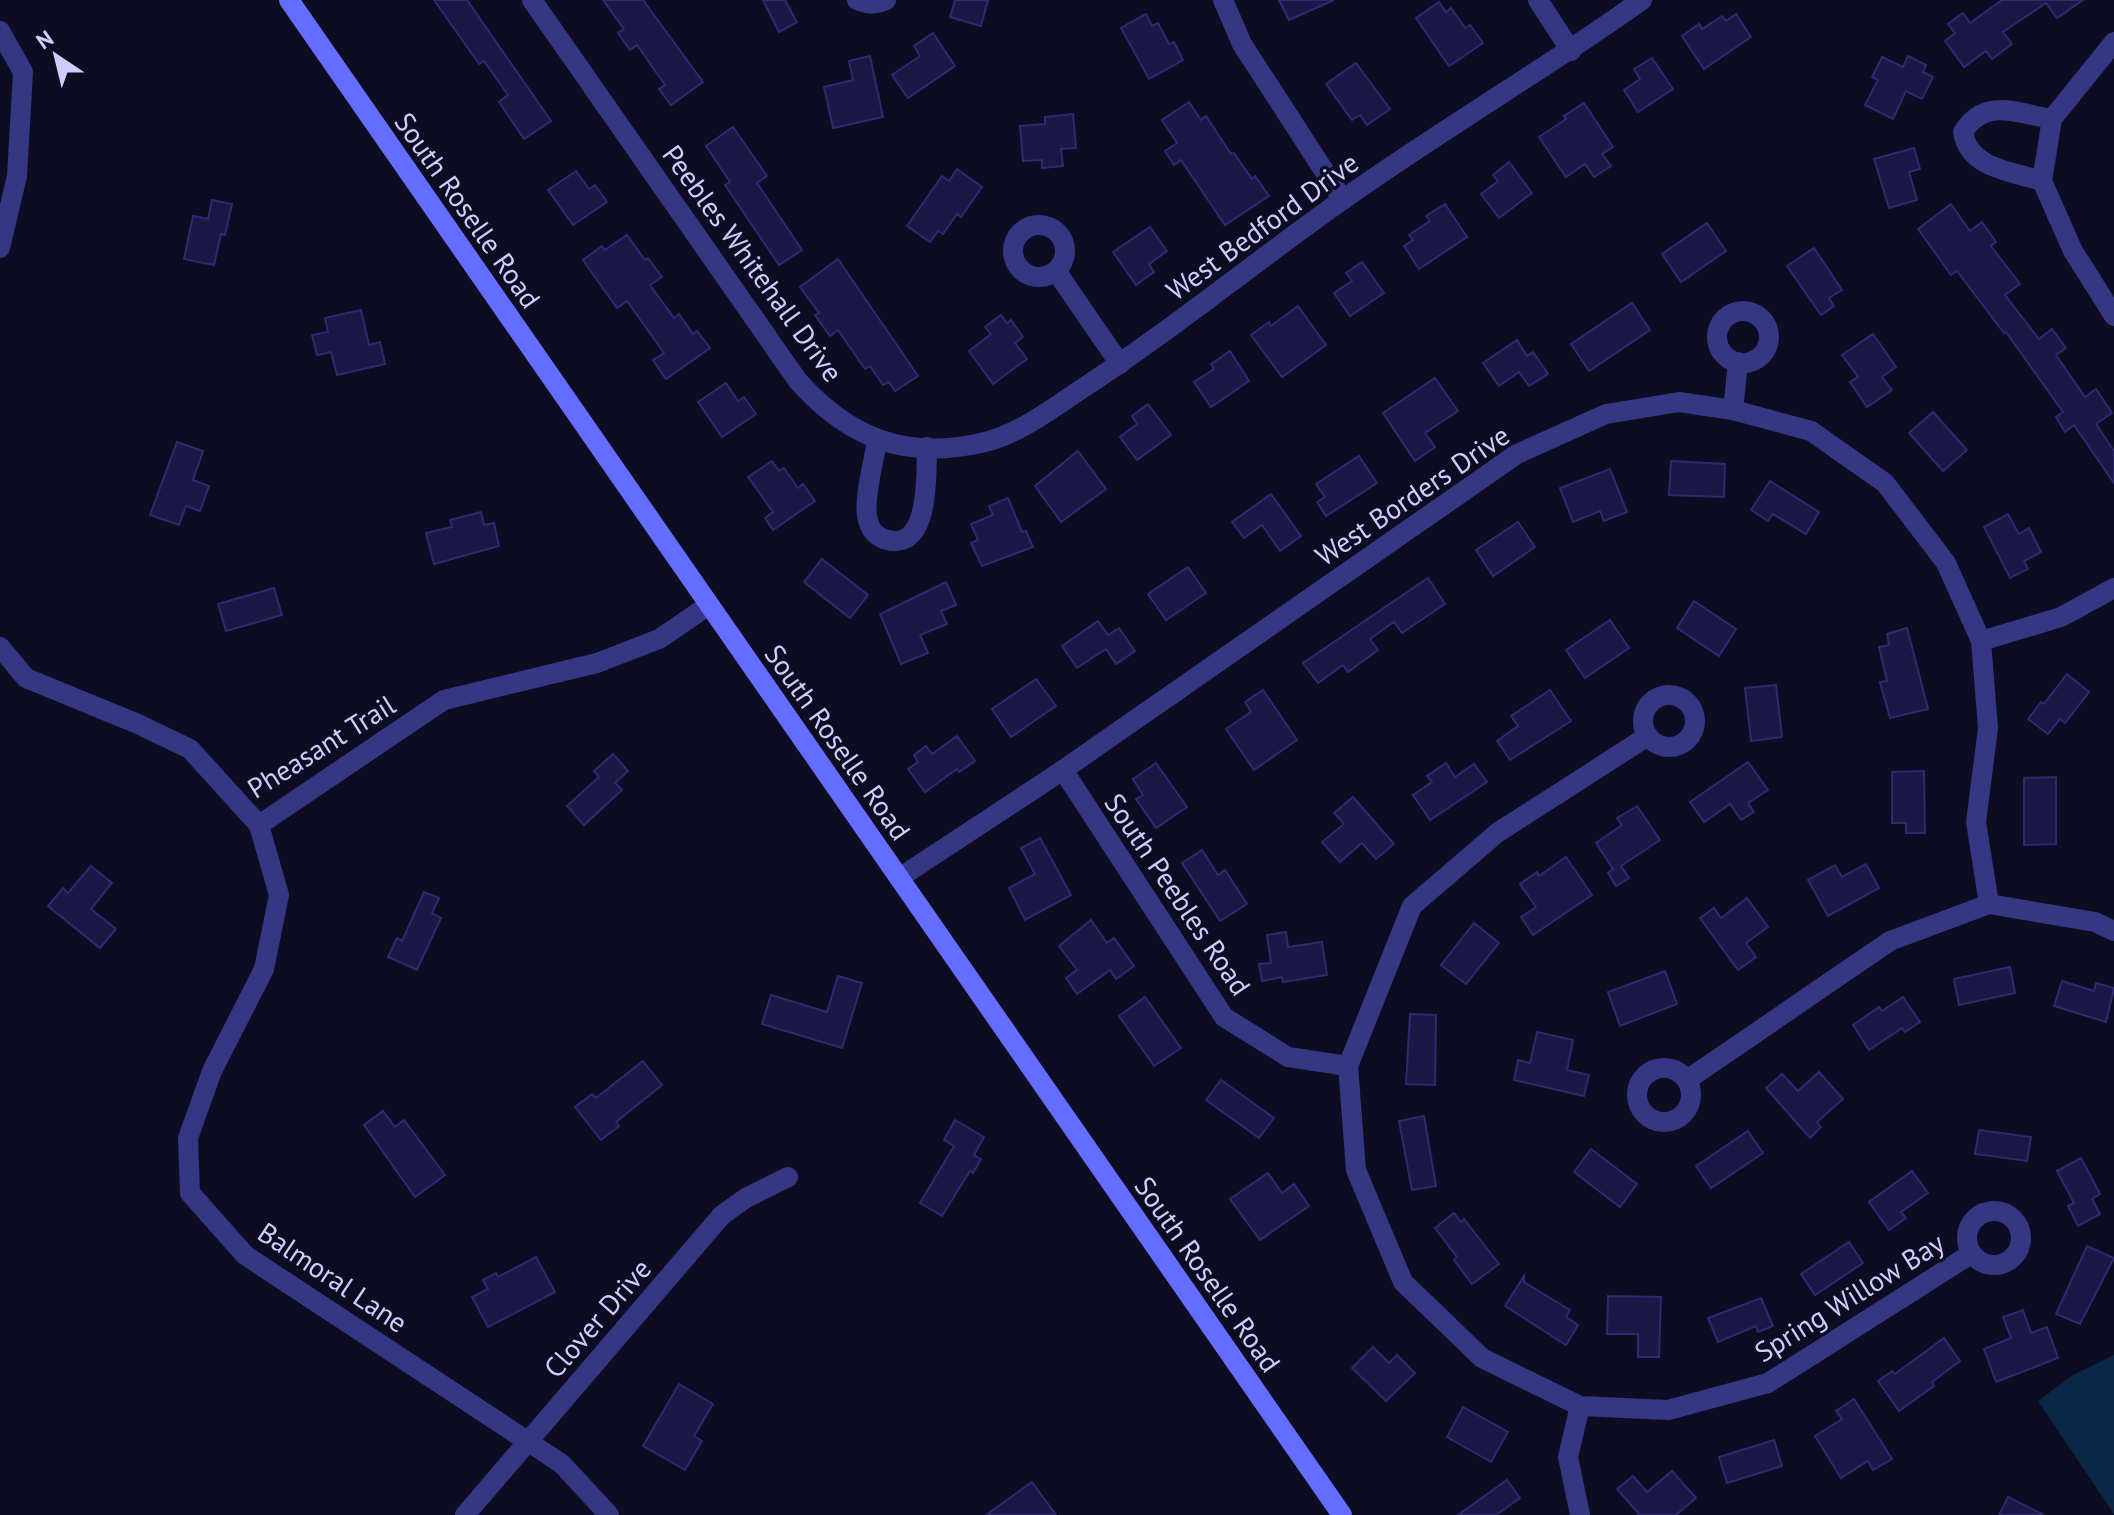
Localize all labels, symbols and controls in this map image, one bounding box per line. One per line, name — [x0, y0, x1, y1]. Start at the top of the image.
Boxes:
north arrow — [16, 16, 96, 96]
text: N — [31, 24, 58, 55]
street label: South Roselle Road — [387, 105, 549, 315]
street label: Peebles Whitehall Drive — [654, 137, 852, 389]
street label: West Bedford Drive — [1158, 144, 1366, 308]
street label: West Borders Drive — [1308, 416, 1516, 574]
street label: South Roselle Road — [757, 637, 919, 847]
street label: Pheasant Trail — [240, 686, 402, 806]
street label: South Peebles Road — [1097, 786, 1259, 1002]
street label: South Roselle Road — [1127, 1169, 1289, 1379]
street label: Balmoral Lane — [251, 1213, 415, 1341]
street label: Spring Willow Bay — [1747, 1224, 1951, 1370]
street label: Clover Drive — [535, 1251, 659, 1385]

